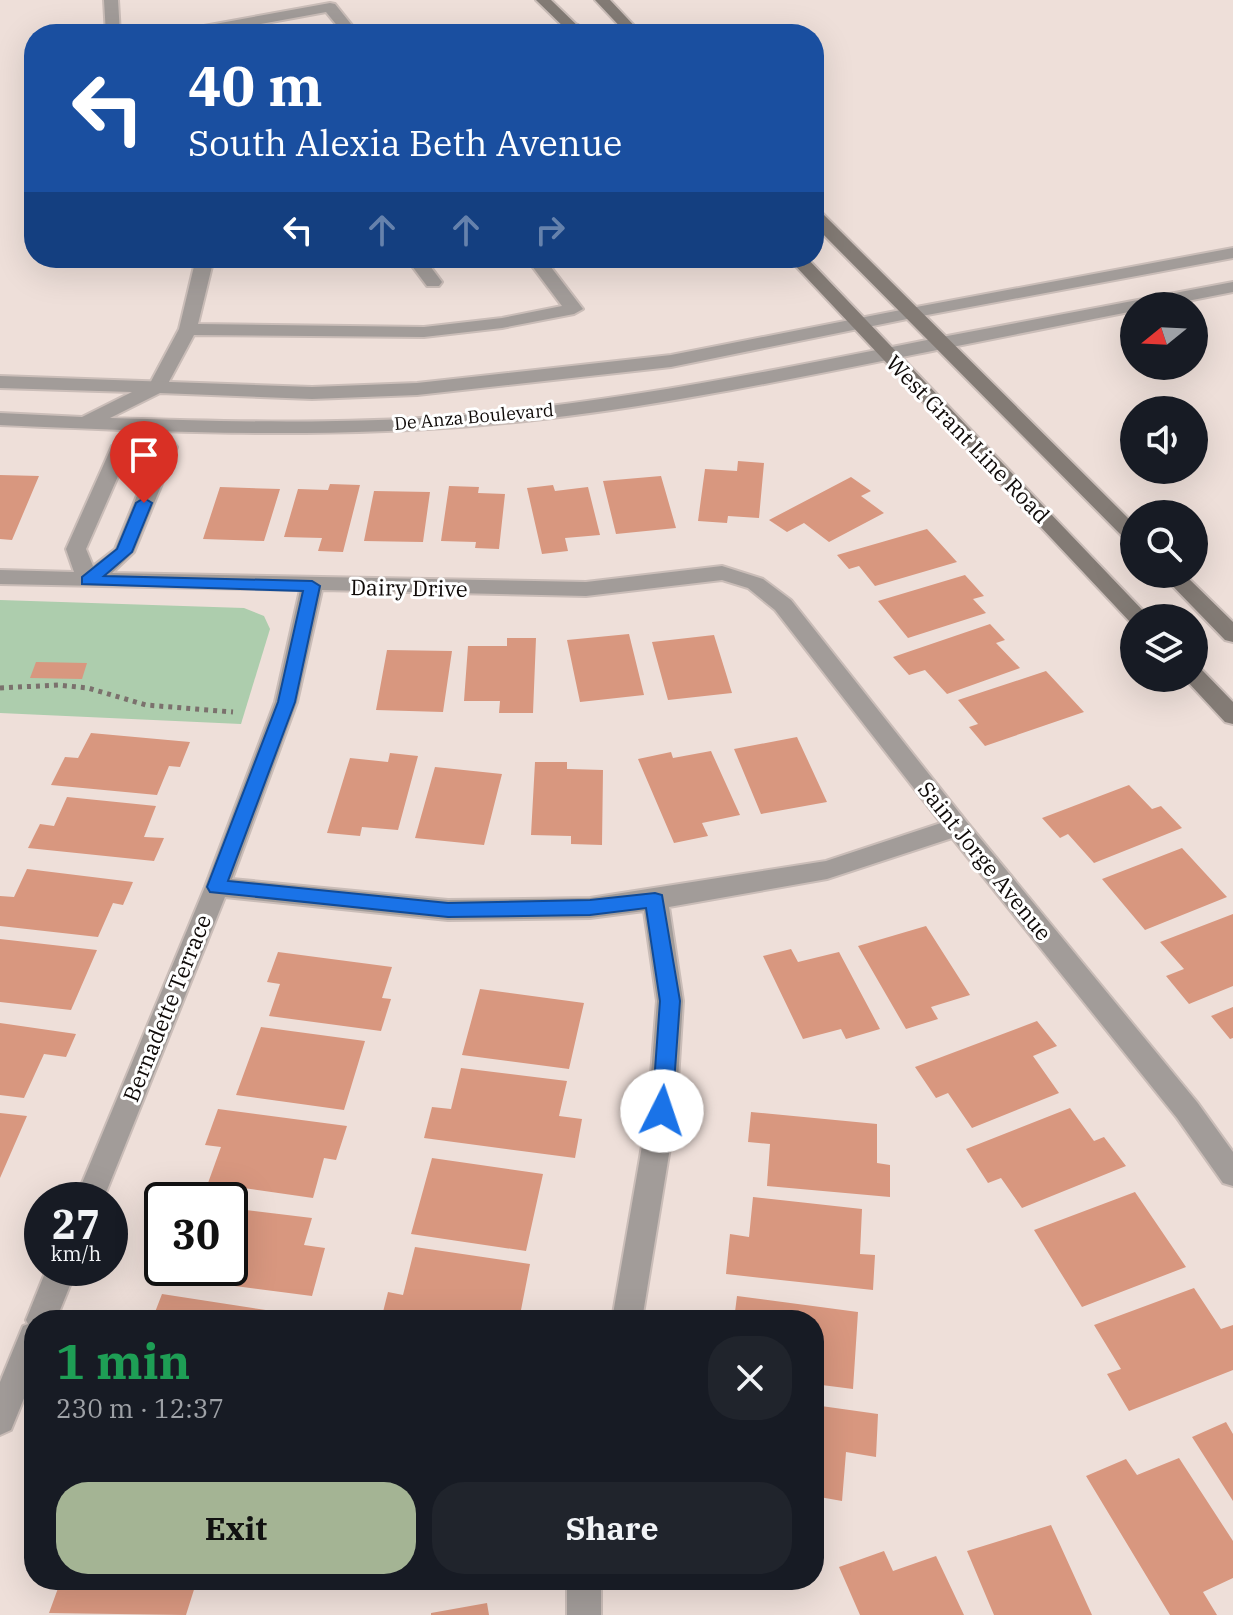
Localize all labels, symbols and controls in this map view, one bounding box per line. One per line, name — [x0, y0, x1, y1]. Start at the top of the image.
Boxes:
text: 40 m — [188, 49, 323, 121]
icon: left — [56, 56, 160, 160]
text: South Alexia Beth Avenue — [188, 119, 622, 166]
icon: left — [276, 208, 320, 252]
icon: ahead — [360, 208, 404, 252]
icon: ahead — [444, 208, 488, 252]
icon: right — [528, 208, 572, 252]
north arrow — [1120, 292, 1208, 380]
map controls — [1120, 292, 1208, 692]
street label: West Grant Line Road — [880, 348, 1056, 529]
button: sound — [1120, 396, 1208, 484]
street label: De Anza Boulevard — [393, 398, 555, 435]
pin — [110, 421, 178, 503]
icon: arrive — [122, 433, 166, 477]
button: search — [1120, 500, 1208, 588]
street label: Dairy Drive — [350, 572, 468, 603]
button: layers — [1120, 604, 1208, 692]
street label: Saint Jorge Avenue — [912, 775, 1059, 946]
street label: Bernadette Terrace — [116, 910, 217, 1106]
position arrow — [620, 1069, 704, 1153]
speed limit sign: 30 — [144, 1182, 248, 1286]
text: 27 — [52, 1198, 100, 1250]
text: km/h — [51, 1240, 101, 1267]
text: 1 min — [56, 1330, 190, 1392]
button: close — [708, 1336, 792, 1420]
text: 230 m · 12:37 — [56, 1391, 224, 1425]
button: Exit — [56, 1482, 416, 1574]
button: Share — [432, 1482, 792, 1574]

